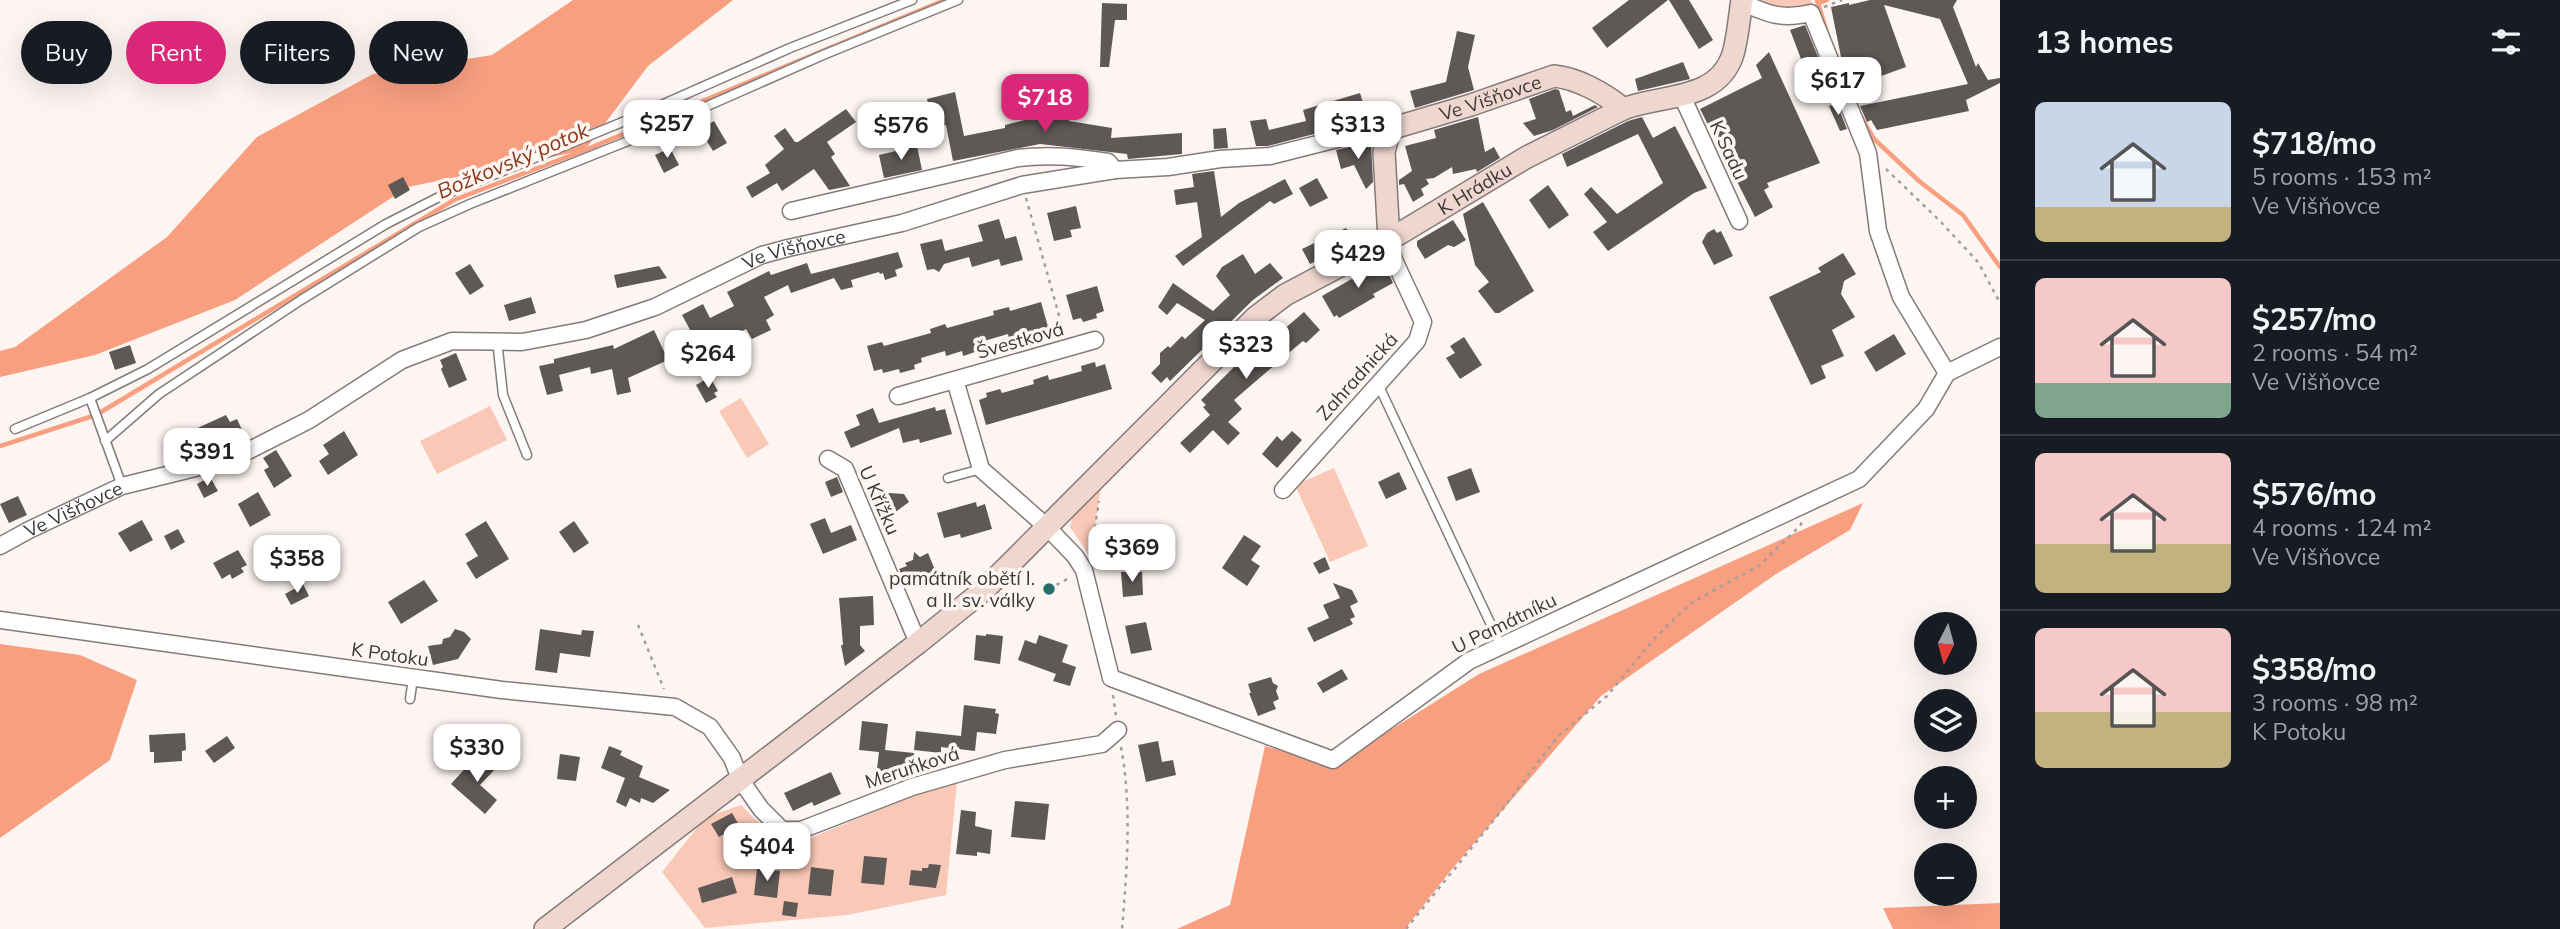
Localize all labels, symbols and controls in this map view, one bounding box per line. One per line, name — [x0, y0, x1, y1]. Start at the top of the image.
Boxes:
chip: Buy — [21, 21, 112, 84]
chip: Rent — [126, 21, 226, 84]
chip: Filters — [240, 21, 355, 84]
chip: New — [369, 21, 468, 84]
text: 13 homes — [2035, 23, 2174, 61]
icon: filters — [2487, 23, 2525, 61]
pin: $617 — [1797, 58, 1879, 117]
text: $617 — [1810, 65, 1866, 94]
street label: Ve Višňovce — [1436, 69, 1544, 126]
pin: $718 — [1004, 74, 1086, 134]
text: $718 — [1017, 82, 1073, 111]
pin: $257 — [626, 100, 708, 160]
pin: $576 — [860, 102, 942, 162]
pin: $313 — [1317, 102, 1399, 161]
text: $257 — [639, 108, 695, 137]
text: $313 — [1330, 109, 1386, 138]
text: $576 — [873, 110, 929, 139]
water label: Božkovský potok — [433, 116, 594, 204]
street label: K Sadu — [1705, 117, 1753, 183]
text: $718/mo — [2252, 124, 2376, 162]
icon: home — [2091, 130, 2175, 214]
street label: K Hrádku — [1433, 157, 1516, 220]
text: 5 rooms · 153 m² — [2252, 162, 2432, 191]
text: Ve Višňovce — [2252, 191, 2380, 220]
street label: Ve Višňovce — [738, 224, 848, 275]
pin: $429 — [1317, 230, 1399, 290]
text: $429 — [1330, 238, 1386, 267]
text: $257/mo — [2252, 300, 2376, 338]
icon: home — [2091, 306, 2175, 390]
street label: Švestková — [974, 316, 1066, 364]
pin: $323 — [1205, 322, 1287, 381]
street label: Zahradnická — [1311, 327, 1403, 425]
text: $323 — [1218, 329, 1274, 358]
pin: $264 — [667, 330, 749, 390]
text: $264 — [680, 338, 736, 367]
text: 2 rooms · 54 m² — [2252, 338, 2418, 367]
text: Ve Višňovce — [2252, 367, 2380, 396]
pin: $391 — [166, 428, 248, 488]
text: $391 — [179, 436, 235, 465]
street label: U Křížku — [854, 462, 906, 538]
text: $576/mo — [2252, 475, 2376, 513]
street label: Ve Višňovce — [20, 476, 126, 543]
icon: home — [2091, 481, 2175, 565]
text: 4 rooms · 124 m² — [2252, 513, 2432, 542]
pin: $369 — [1091, 524, 1173, 584]
text: $369 — [1104, 532, 1160, 561]
pin: $358 — [256, 536, 338, 595]
text: Ve Višňovce — [2252, 542, 2380, 571]
text: $358 — [269, 543, 325, 572]
place label: památník obětí I. a II. sv. války — [889, 566, 1035, 612]
marker: památník obětí I. a II. sv. války — [1041, 581, 1057, 597]
street label: U Památníku — [1448, 587, 1560, 659]
north arrow — [1914, 612, 1978, 676]
map controls — [1914, 612, 1977, 906]
street label: K Potoku — [350, 637, 430, 671]
text: $358/mo — [2252, 650, 2376, 688]
icon: home — [2091, 656, 2175, 740]
text: 3 rooms · 98 m² — [2252, 688, 2418, 717]
button: layers — [1914, 689, 1977, 752]
text: K Potoku — [2252, 717, 2346, 746]
pin: $330 — [436, 724, 518, 784]
text: $330 — [449, 732, 505, 761]
street label: Meruňková — [862, 741, 962, 793]
button: + — [1914, 766, 1977, 829]
pin: $404 — [726, 824, 808, 883]
text: $404 — [739, 831, 795, 860]
button: − — [1914, 843, 1977, 906]

